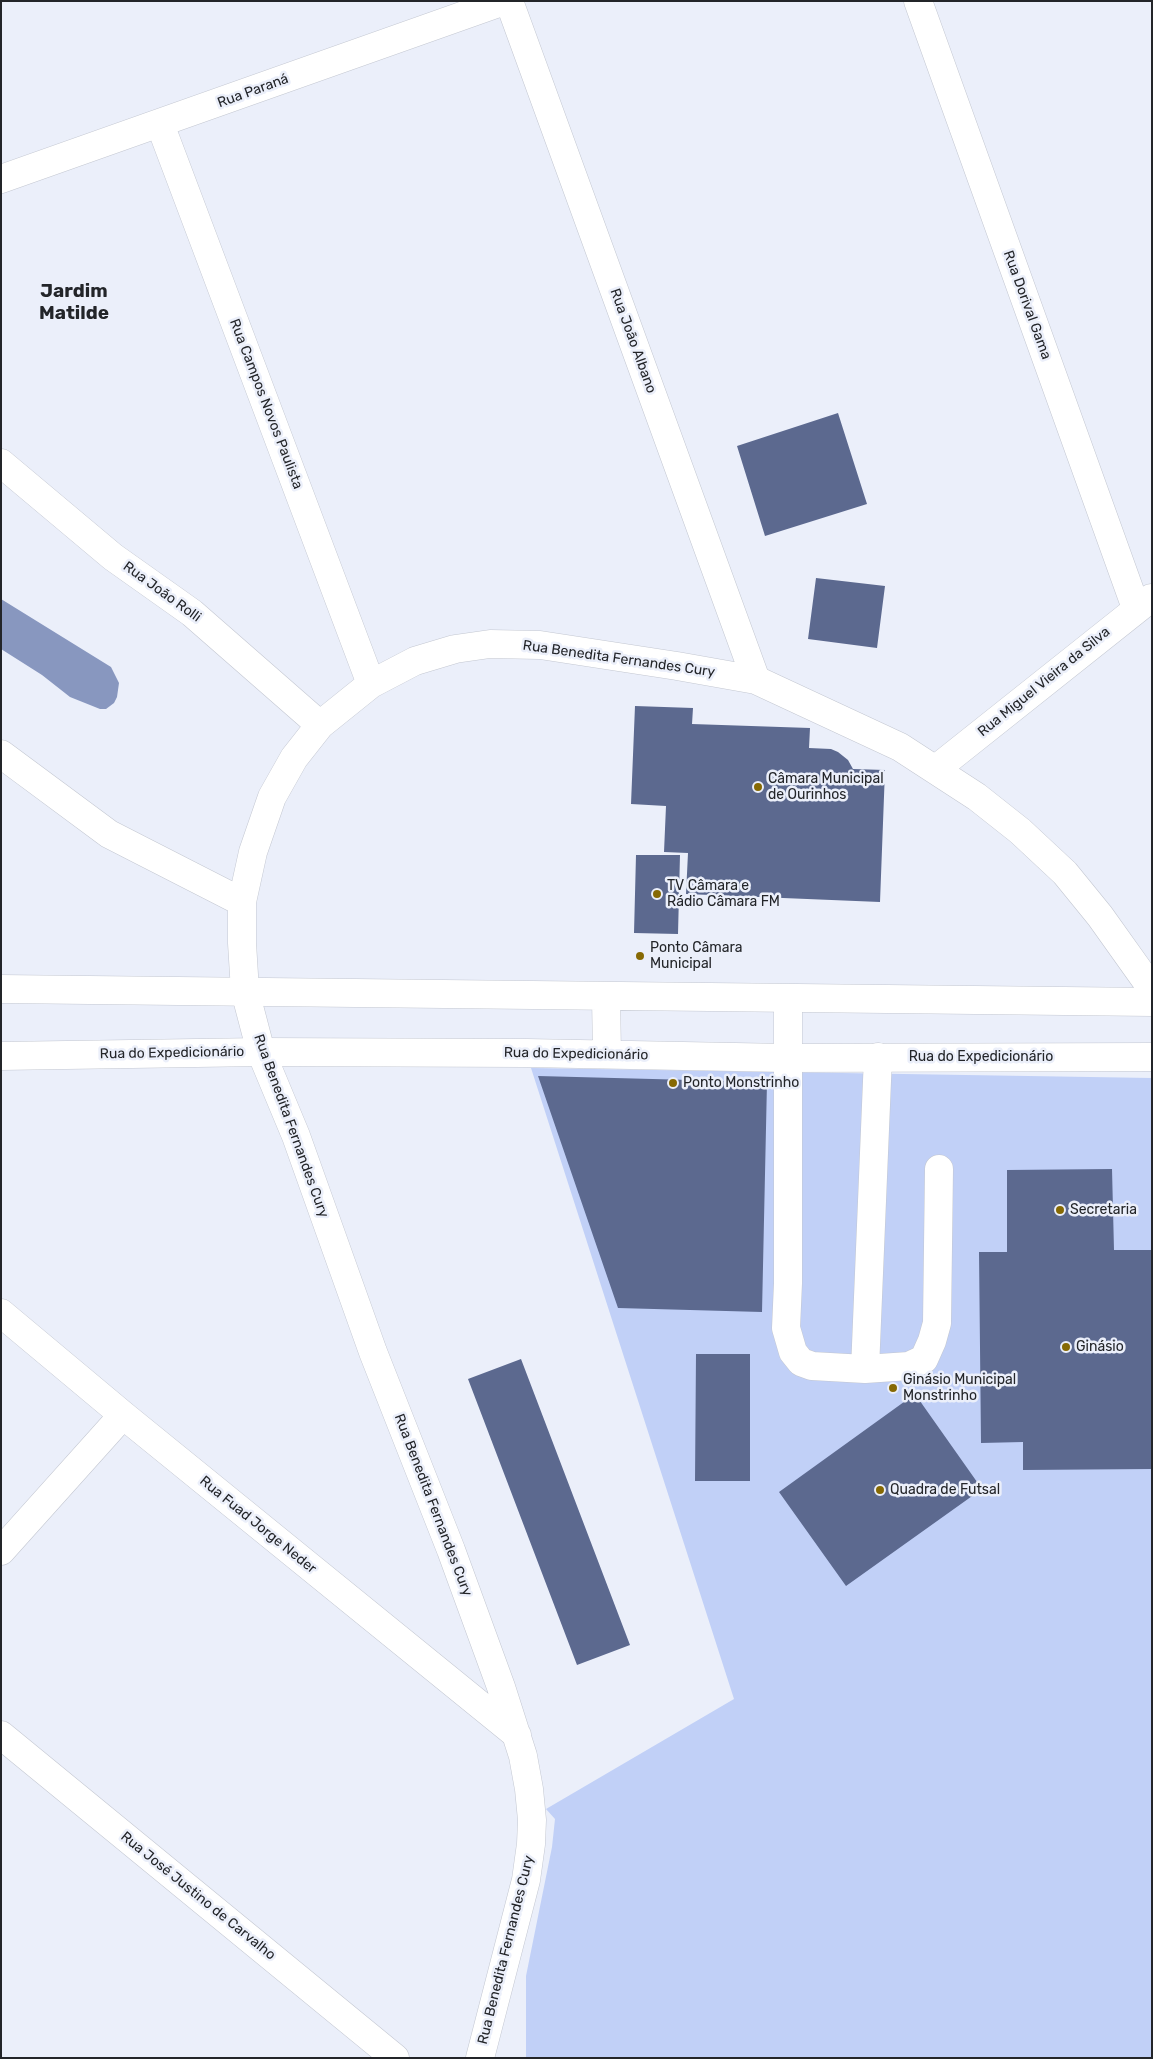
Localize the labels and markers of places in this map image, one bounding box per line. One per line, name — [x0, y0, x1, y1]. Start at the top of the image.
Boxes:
place label: Câmara Municipal de Ourinhos — [768, 771, 884, 804]
marker: Câmara Municipal de Ourinhos — [752, 781, 764, 793]
place label: TV Câmara e Rádio Câmara FM — [667, 878, 780, 910]
marker: TV Câmara e Rádio Câmara FM — [651, 888, 663, 900]
place label: Ponto Câmara Municipal — [650, 940, 742, 972]
marker: Ponto Câmara Municipal — [634, 950, 646, 962]
place label: Ponto Monstrinho — [683, 1075, 799, 1091]
marker: Ponto Monstrinho — [667, 1077, 679, 1089]
place label: Secretaria — [1070, 1202, 1137, 1218]
marker: Secretaria — [1054, 1204, 1066, 1216]
place label: Ginásio — [1076, 1339, 1124, 1355]
marker: Ginásio — [1060, 1341, 1072, 1353]
place label: Ginásio Municipal Monstrinho — [903, 1372, 1016, 1404]
marker: Ginásio Municipal Monstrinho — [887, 1382, 899, 1394]
place label: Quadra de Futsal — [890, 1482, 1000, 1498]
marker: Quadra de Futsal — [874, 1484, 886, 1496]

